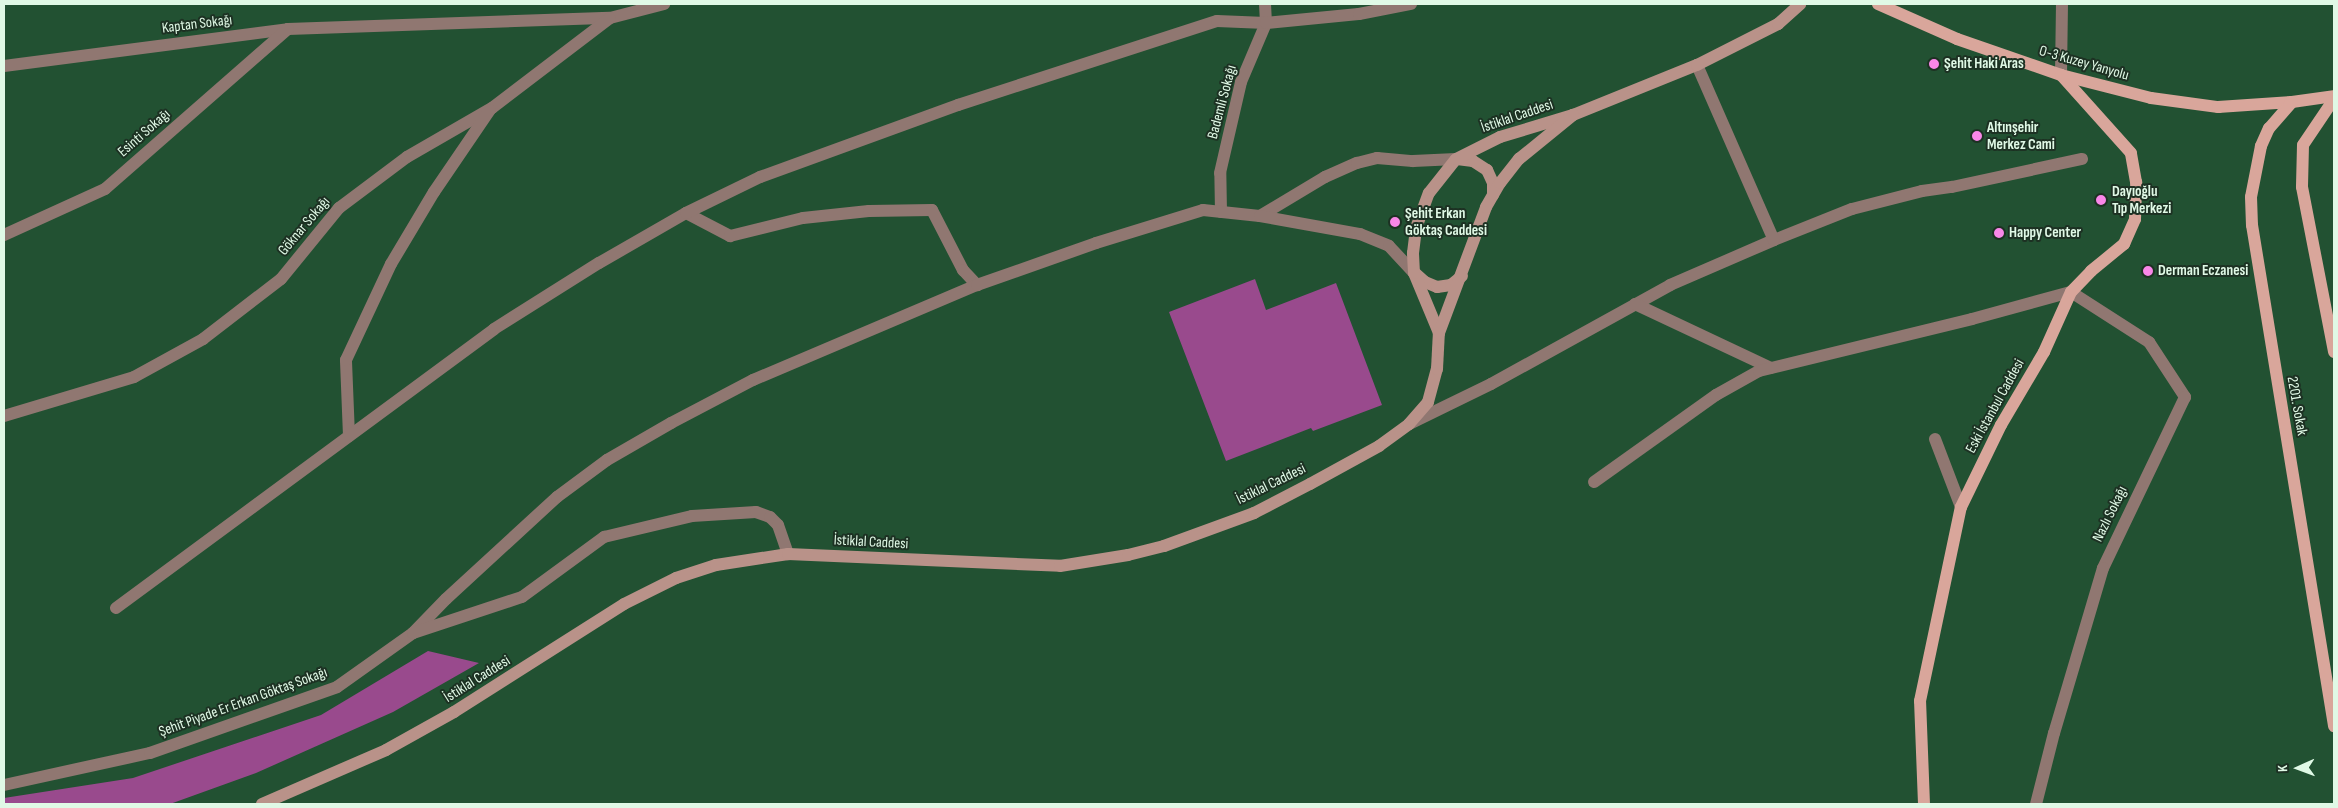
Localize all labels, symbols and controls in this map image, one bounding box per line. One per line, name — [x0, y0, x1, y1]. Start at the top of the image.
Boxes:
street label: Kaptan Sokağı — [161, 11, 233, 37]
street label: O-3 Kuzey Yanyolu — [2037, 42, 2131, 84]
place label: Şehit Haki Aras — [1944, 55, 2024, 73]
marker: Şehit Haki Aras — [1928, 58, 1940, 70]
street label: Bademli Sokağı — [1204, 63, 1240, 141]
street label: İstiklal Caddesi — [1479, 95, 1555, 137]
street label: Esinti Sokağı — [114, 105, 174, 161]
place label: Altınşehir Merkez Cami — [1987, 118, 2055, 153]
marker: Altınşehir Merkez Cami — [1971, 130, 1983, 142]
place label: Dayıoğlu Tıp Merkezi — [2112, 182, 2171, 217]
street label: Göknar Sokağı — [274, 193, 334, 259]
marker: Dayıoğlu Tıp Merkezi — [2094, 193, 2108, 207]
place label: Şehit Erkan Göktaş Caddesi — [1405, 204, 1487, 239]
marker: Şehit Erkan Göktaş Caddesi — [1389, 216, 1401, 228]
place label: Happy Center — [2009, 224, 2081, 242]
marker: Happy Center — [1993, 227, 2005, 239]
place label: Derman Eczanesi — [2158, 262, 2248, 280]
marker: Derman Eczanesi — [2142, 265, 2154, 277]
street label: Eski İstanbul Caddesi — [1962, 356, 2028, 456]
street label: 2201. Sokak — [2283, 375, 2311, 437]
street label: İstiklal Caddesi — [1233, 460, 1309, 508]
street label: Nazlı Sokağı — [2089, 483, 2131, 545]
street label: İstiklal Caddesi — [833, 531, 909, 553]
street label: İstiklal Caddesi — [441, 652, 513, 706]
street label: Şehit Piyade Er Erkan Göktaş Sokağı — [156, 663, 330, 741]
north arrow — [2273, 743, 2323, 793]
text: K — [2274, 765, 2291, 772]

